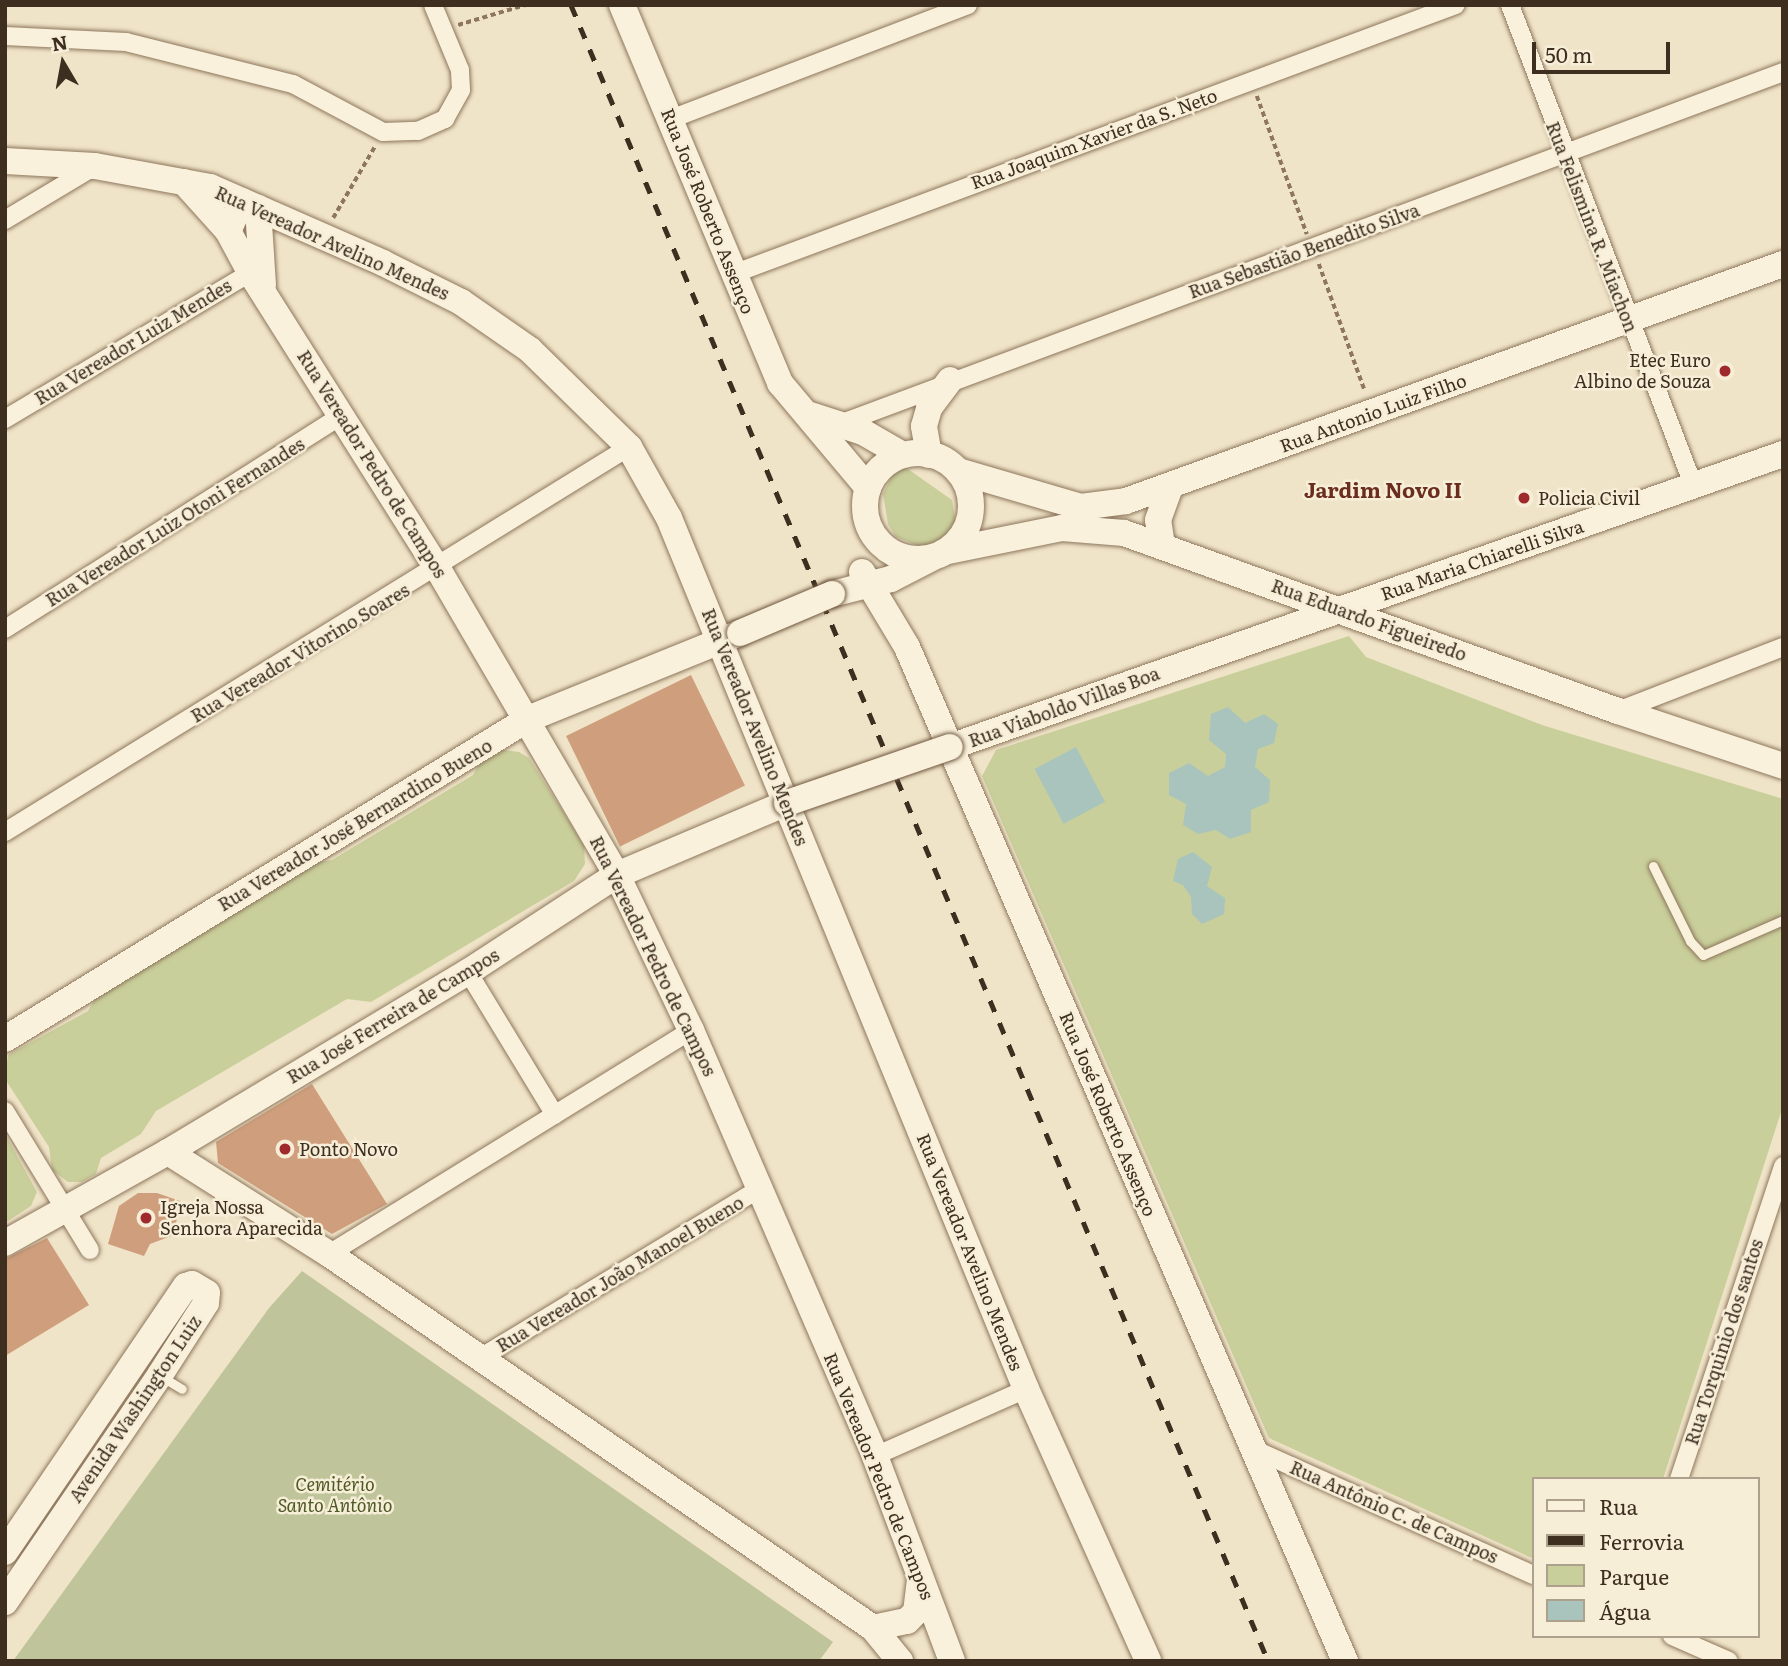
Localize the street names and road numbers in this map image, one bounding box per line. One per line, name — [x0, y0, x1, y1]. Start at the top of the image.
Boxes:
street label: Rua Joaquim Xavier da S. Neto — [968, 84, 1220, 194]
street label: Rua José Roberto Assenço — [657, 105, 759, 317]
street label: Rua Felismina R. Miachon — [1542, 118, 1642, 336]
street label: Rua Vereador Avelino Mendes — [212, 182, 452, 304]
street label: Rua Sebastião Benedito Silva — [1186, 199, 1422, 303]
street label: Rua Vereador Luiz Mendes — [31, 275, 235, 409]
street label: Rua Vereador Pedro de Campos — [293, 346, 451, 582]
street label: Rua Antonio Luiz Filho — [1277, 369, 1469, 457]
street label: Rua Vereador Luiz Otoni Fernandes — [42, 433, 308, 611]
street label: Rua Maria Chiarelli Silva — [1378, 515, 1586, 605]
street label: Rua Eduardo Figueiredo — [1268, 575, 1470, 665]
street label: Rua Vereador Vitorino Soares — [187, 579, 413, 727]
street label: Rua Vereador Avelino Mendes — [697, 605, 813, 849]
street label: Rua Viaboldo Villas Boa — [966, 662, 1162, 752]
street label: Rua Vereador José Bernardino Bueno — [214, 734, 496, 916]
street label: Rua Vereador Pedro de Campos — [585, 832, 721, 1080]
street label: Rua José Ferreira de Campos — [283, 944, 503, 1088]
street label: Rua José Roberto Assenço — [1055, 1009, 1161, 1219]
street label: Rua Vereador Avelino Mendes — [912, 1130, 1028, 1374]
street label: Rua Vereador João Manoel Bueno — [492, 1191, 748, 1357]
street label: Rua Torquinio dos santos — [1680, 1236, 1768, 1448]
street label: Avenida Washington Luiz — [64, 1312, 206, 1506]
street label: Rua Vereador Pedro de Campos — [819, 1349, 939, 1603]
street label: Rua Antônio C. de Campos — [1287, 1456, 1501, 1568]

